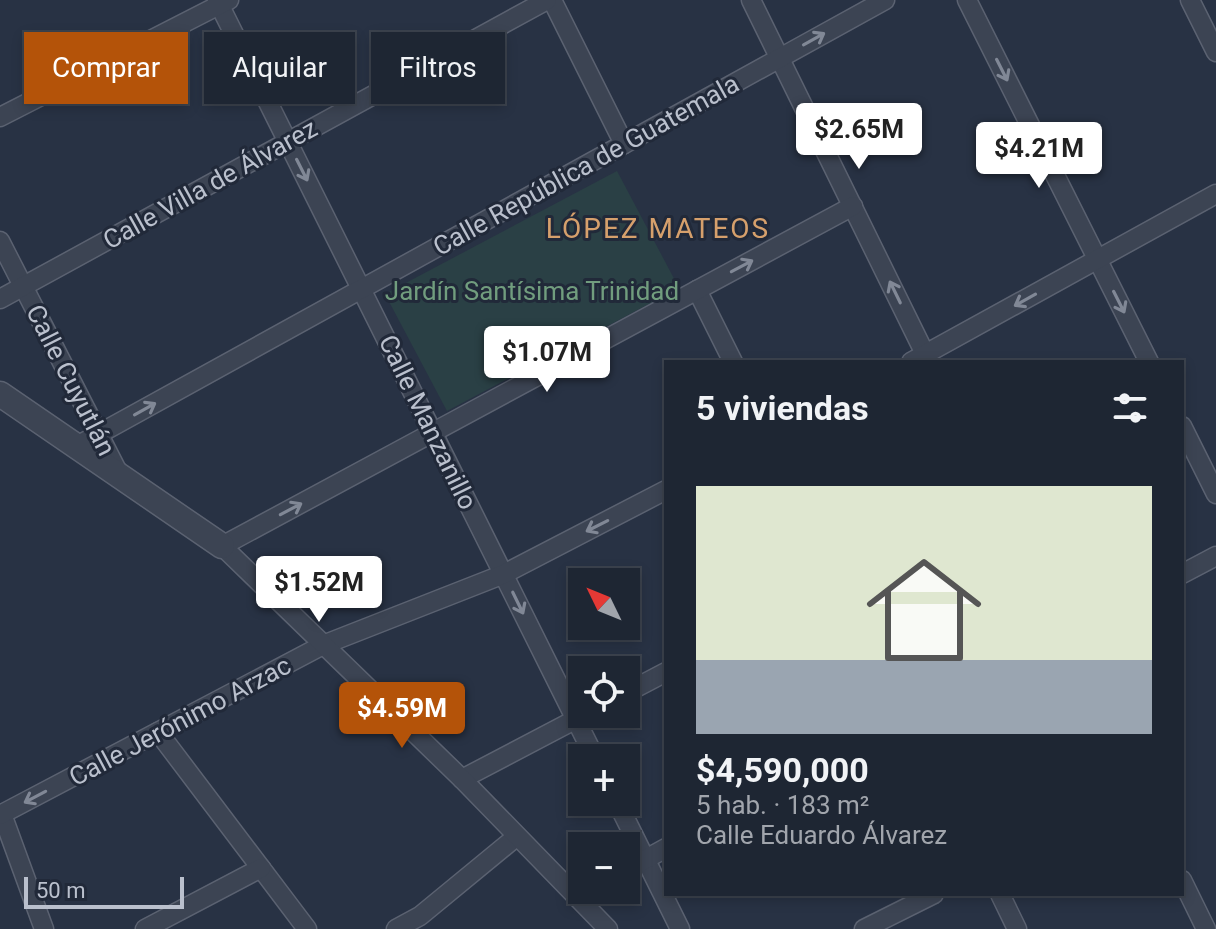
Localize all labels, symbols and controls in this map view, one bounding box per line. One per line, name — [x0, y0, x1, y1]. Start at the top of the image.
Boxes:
one-way arrow — [802, 31, 825, 47]
chip: Comprar — [24, 32, 188, 104]
chip: Alquilar — [204, 32, 355, 104]
chip: Filtros — [371, 32, 505, 104]
one-way arrow — [994, 57, 1010, 81]
street label: Calle República de Guatemala — [428, 68, 744, 262]
pin: $2.65M — [794, 103, 924, 171]
street label: Calle Villa de Álvarez — [98, 113, 322, 255]
text: $2.65M — [814, 114, 904, 144]
pin: $4.21M — [974, 122, 1104, 190]
text: $4.21M — [994, 133, 1084, 163]
one-way arrow — [295, 157, 310, 181]
district label: LÓPEZ MATEOS — [546, 212, 770, 245]
one-way arrow — [729, 258, 753, 274]
park label: Jardín Santísima Trinidad — [385, 276, 679, 306]
one-way arrow — [887, 280, 902, 304]
one-way arrow — [1112, 289, 1127, 313]
one-way arrow — [1014, 292, 1037, 308]
street label: Calle Cuyutlán — [20, 300, 122, 460]
pin: $1.07M — [482, 326, 612, 394]
street label: Calle Manzanillo — [373, 330, 483, 514]
text: $1.07M — [502, 337, 592, 367]
icon: filters — [1108, 386, 1152, 430]
text: 5 viviendas — [696, 388, 869, 428]
one-way arrow — [133, 400, 157, 416]
one-way arrow — [278, 500, 302, 516]
one-way arrow — [585, 519, 609, 534]
icon: home — [852, 538, 996, 682]
pin: $1.52M — [254, 556, 384, 624]
text: $1.52M — [274, 567, 364, 597]
north arrow — [568, 568, 640, 640]
map controls — [568, 568, 640, 904]
one-way arrow — [511, 591, 526, 615]
street label: Calle Jerónimo Arzac — [64, 650, 296, 792]
button: locate — [568, 656, 640, 728]
pin: $4.59M — [337, 682, 467, 750]
text: $4.59M — [357, 693, 447, 723]
button: + — [568, 744, 640, 816]
text: $4,590,000 — [696, 750, 869, 790]
one-way arrow — [24, 789, 48, 805]
text: 5 hab. · 183 m² — [696, 790, 869, 820]
text: Calle Eduardo Álvarez — [696, 820, 947, 850]
button: − — [568, 832, 640, 904]
scale bar — [24, 873, 184, 909]
text: 50 m — [36, 878, 85, 903]

